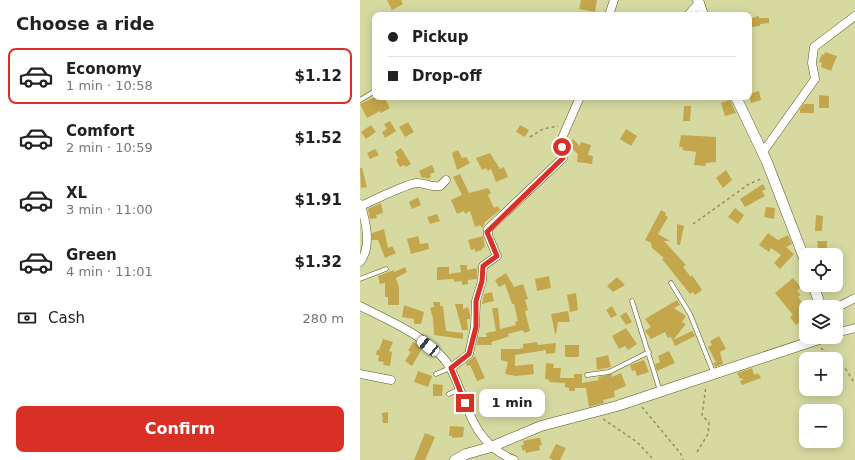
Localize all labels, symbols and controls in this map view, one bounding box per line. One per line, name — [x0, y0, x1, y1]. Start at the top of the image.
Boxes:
text: Choose a ride — [16, 13, 155, 34]
text: Pickup — [412, 28, 468, 46]
icon: car — [18, 58, 54, 94]
text: Economy — [66, 60, 142, 78]
text: $1.12 — [295, 67, 342, 85]
text: Drop-off — [412, 67, 482, 85]
text: 1 min · 10:58 — [66, 78, 153, 93]
icon: car — [18, 120, 54, 156]
text: Comfort — [66, 122, 134, 140]
text: $1.52 — [295, 129, 342, 147]
route start — [553, 138, 571, 156]
text: 2 min · 10:59 — [66, 140, 153, 155]
icon: car — [18, 182, 54, 218]
text: XL — [66, 184, 87, 202]
text: $1.91 — [295, 191, 342, 209]
text: 3 min · 11:00 — [66, 202, 153, 217]
icon: car — [18, 244, 54, 280]
text: Green — [66, 246, 117, 264]
map controls — [799, 248, 843, 448]
button: locate — [799, 248, 843, 292]
text: $1.32 — [295, 253, 342, 271]
text: 4 min · 11:01 — [66, 264, 153, 279]
button: layers — [799, 300, 843, 344]
icon: cash — [16, 307, 38, 329]
text: Cash — [48, 309, 85, 327]
text: 280 m — [302, 311, 344, 326]
car — [415, 334, 441, 358]
button: + — [799, 352, 843, 396]
callout: 1 min — [479, 389, 545, 417]
route end — [456, 394, 474, 412]
text: 1 min — [492, 395, 532, 410]
button: − — [799, 404, 843, 448]
button: Confirm — [16, 406, 344, 452]

